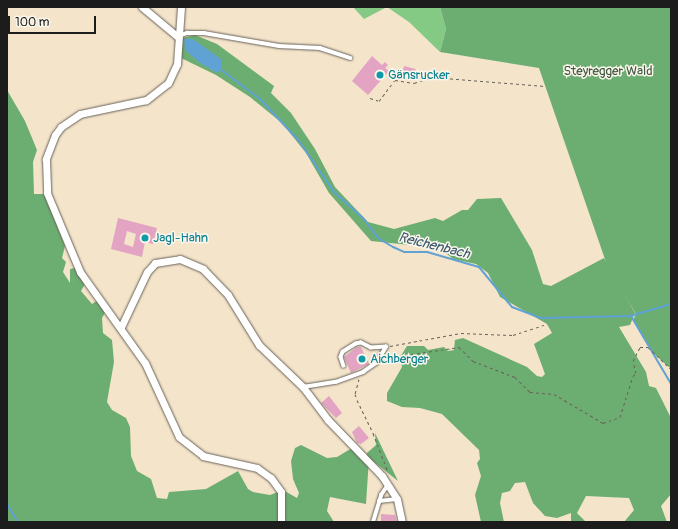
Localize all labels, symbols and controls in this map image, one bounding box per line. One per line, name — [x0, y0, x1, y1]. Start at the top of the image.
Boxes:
scale bar — [10, 8, 98, 34]
text: 100 m — [15, 15, 49, 30]
park label: Steyregger Wald — [563, 63, 653, 79]
place label: Gänsrucker — [388, 67, 450, 83]
marker: Gänsrucker — [375, 70, 385, 80]
water label: Reichenbach — [397, 229, 471, 263]
place label: Jagl-Hahn — [153, 230, 208, 246]
marker: Jagl-Hahn — [140, 233, 150, 243]
place label: Aichberger — [370, 351, 428, 367]
marker: Aichberger — [357, 354, 367, 364]

